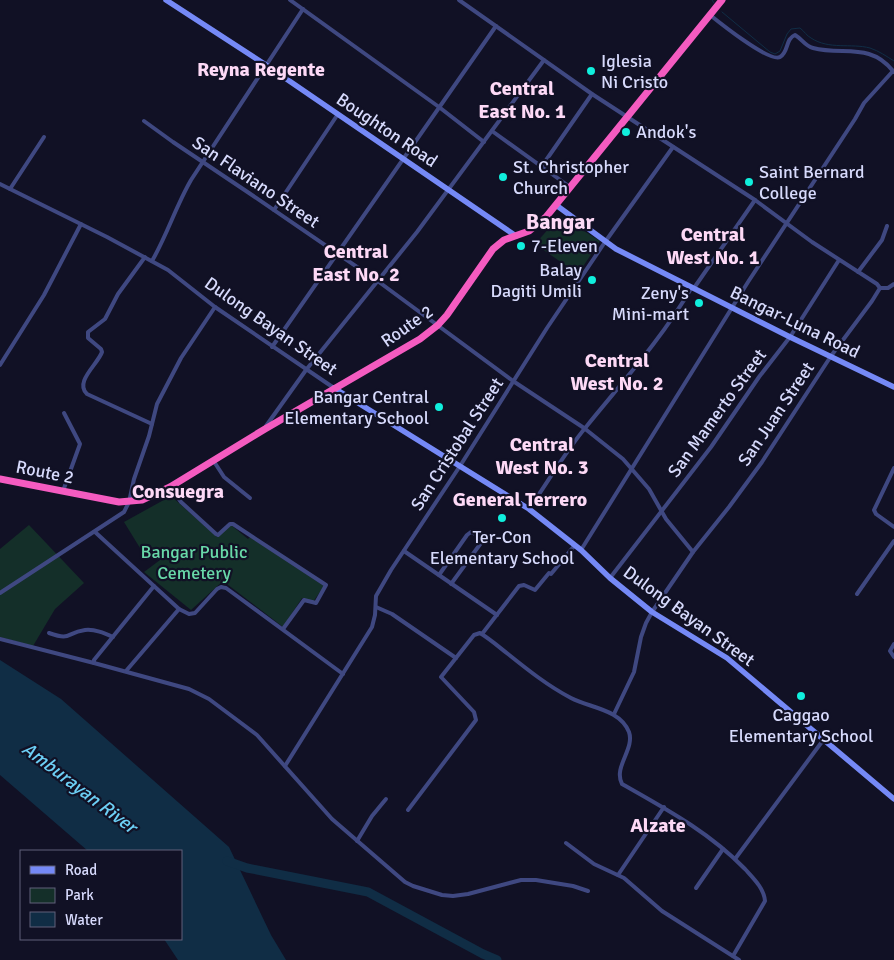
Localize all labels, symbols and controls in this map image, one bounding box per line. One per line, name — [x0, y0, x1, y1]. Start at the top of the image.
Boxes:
place label: Iglesia Ni Cristo — [601, 50, 668, 93]
district label: Reyna Regente — [197, 57, 325, 82]
marker: Iglesia Ni Cristo — [585, 65, 597, 77]
district label: Central East No. 1 — [478, 76, 566, 124]
street label: Boughton Road — [332, 88, 442, 172]
place label: Andok's — [636, 121, 696, 143]
marker: Andok's — [620, 126, 632, 138]
street label: San Flaviano Street — [188, 131, 324, 233]
place label: St. Christopher Church — [513, 156, 629, 199]
place label: Saint Bernard College — [759, 161, 865, 204]
marker: St. Christopher Church — [497, 171, 509, 183]
marker: Saint Bernard College — [743, 176, 755, 188]
district label: Bangar — [526, 208, 595, 235]
district label: Central West No. 1 — [666, 222, 760, 270]
place label: 7-Eleven — [531, 235, 598, 257]
district label: Central East No. 2 — [312, 239, 400, 287]
marker: 7-Eleven — [515, 240, 527, 252]
place label: Balay Dagiti Umili — [491, 259, 583, 302]
street label: Dulong Bayan Street — [200, 272, 342, 380]
marker: Balay Dagiti Umili — [586, 274, 598, 286]
street label: Bangar-Luna Road — [727, 281, 863, 363]
place label: Zeny's Mini-mart — [612, 282, 689, 325]
marker: Zeny's Mini-mart — [693, 297, 705, 309]
street label: Route 2 — [377, 300, 437, 352]
street label: San Mamerto Street — [663, 345, 771, 481]
district label: Central West No. 2 — [570, 348, 664, 396]
street label: San Juan Street — [733, 358, 819, 470]
street label: San Cristobal Street — [406, 374, 508, 514]
place label: Bangar Central Elementary School — [284, 386, 429, 429]
marker: Bangar Central Elementary School — [433, 401, 445, 413]
district label: Central West No. 3 — [495, 432, 589, 480]
street label: Route 2 — [14, 456, 76, 488]
district label: Consuegra — [132, 479, 224, 504]
district label: General Terrero — [453, 487, 587, 512]
marker: Ter-Con Elementary School — [496, 512, 508, 524]
place label: Ter-Con Elementary School — [430, 526, 574, 569]
park label: Bangar Public Cemetery — [141, 541, 247, 584]
street label: Dulong Bayan Street — [619, 561, 759, 671]
marker: Caggao Elementary School — [795, 690, 807, 702]
place label: Caggao Elementary School — [729, 704, 873, 747]
water label: Amburayan River — [17, 737, 144, 841]
district label: Alzate — [630, 813, 686, 838]
legend — [20, 850, 182, 940]
text: Road — [65, 861, 97, 879]
text: Park — [65, 886, 94, 904]
text: Water — [65, 911, 103, 929]

